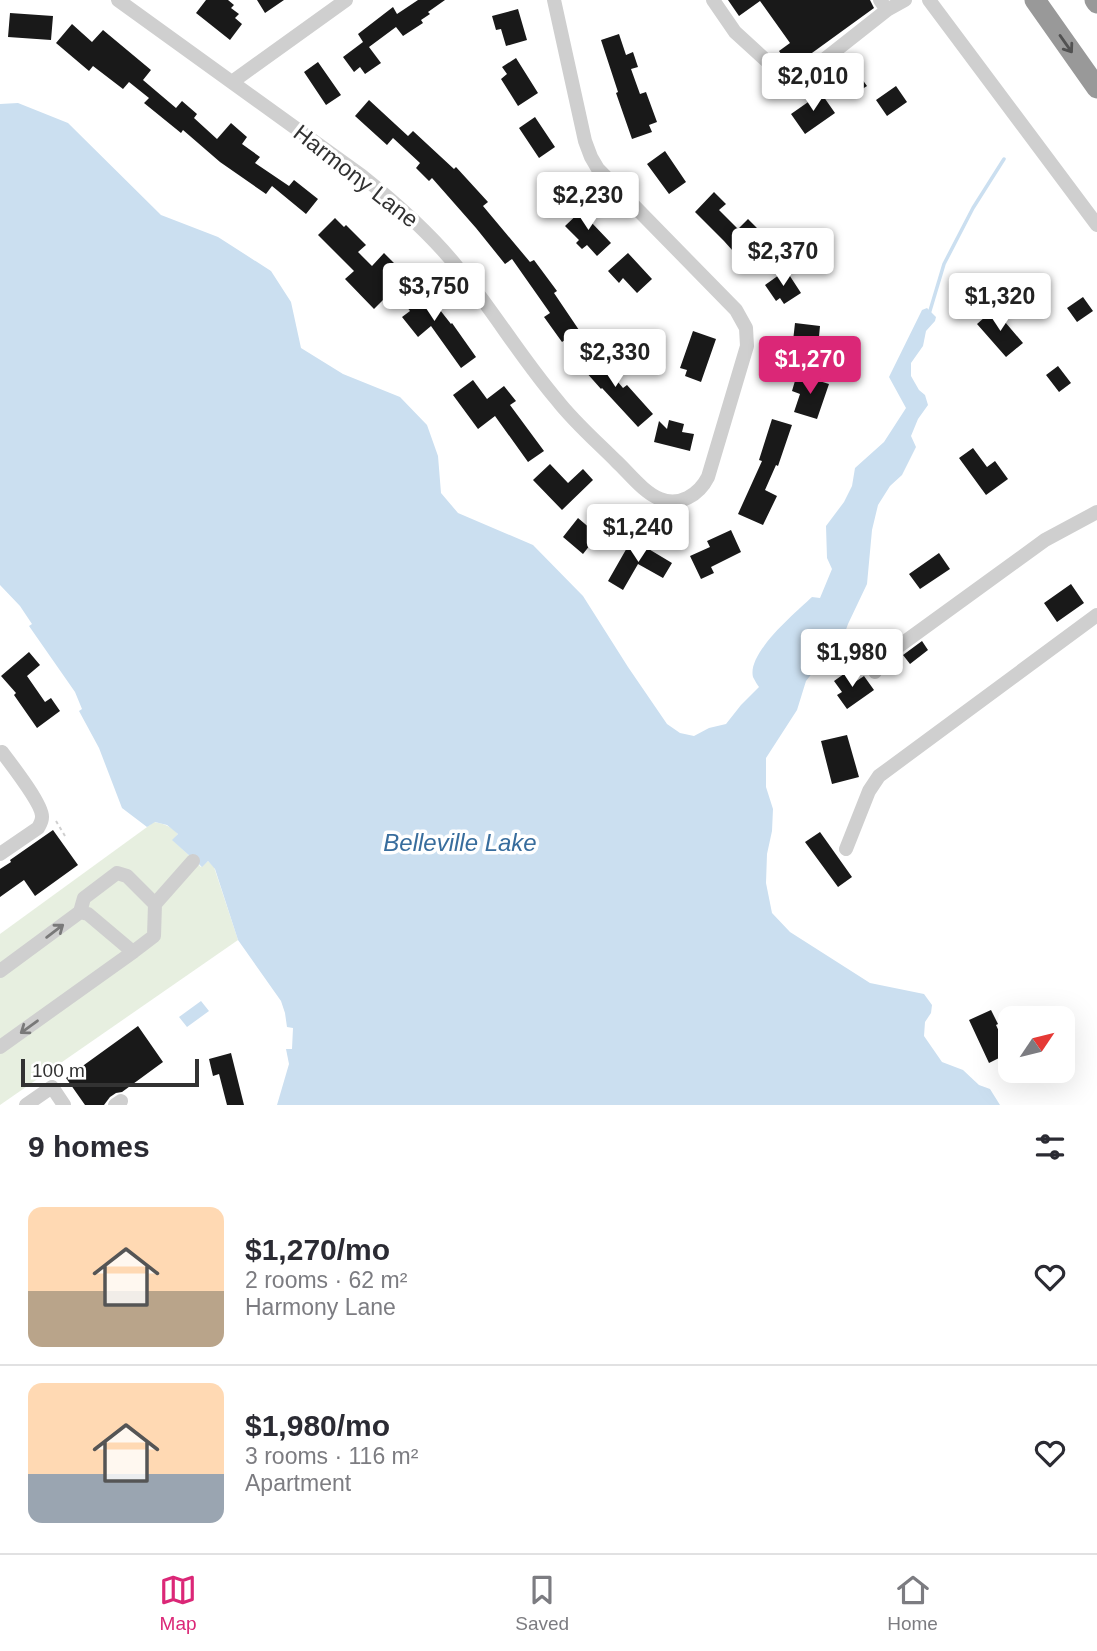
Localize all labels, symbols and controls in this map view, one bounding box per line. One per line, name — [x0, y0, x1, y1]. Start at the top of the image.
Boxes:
one-way arrow — [1059, 34, 1073, 53]
pin: $2,010 — [756, 54, 870, 113]
text: $2,010 — [778, 63, 848, 89]
street label: Harmony Lane — [289, 119, 423, 233]
pin: $2,230 — [531, 173, 645, 232]
text: $2,230 — [553, 182, 623, 208]
pin: $2,370 — [726, 229, 840, 288]
text: $2,370 — [748, 238, 818, 264]
pin: $3,750 — [377, 264, 491, 323]
text: $3,750 — [399, 273, 469, 299]
pin: $1,320 — [943, 274, 1057, 333]
text: $1,320 — [965, 283, 1035, 309]
pin: $2,330 — [558, 330, 672, 389]
pin: $1,270 — [753, 336, 867, 396]
text: $2,330 — [580, 339, 650, 365]
text: $1,270 — [775, 346, 845, 372]
pin: $1,240 — [581, 504, 695, 564]
text: $1,240 — [603, 514, 673, 540]
pin: $1,980 — [795, 630, 909, 689]
text: $1,980 — [817, 639, 887, 665]
water label: Belleville Lake — [383, 829, 537, 856]
one-way arrow — [45, 923, 64, 938]
north arrow — [998, 1006, 1074, 1083]
map controls — [998, 1006, 1075, 1083]
one-way arrow — [20, 1020, 39, 1034]
scale bar — [21, 1056, 200, 1088]
text: 100 m — [32, 1060, 85, 1081]
icon: filters — [1031, 1128, 1069, 1166]
text: 9 homes — [28, 1130, 150, 1163]
text: $1,270/mo — [245, 1233, 390, 1266]
icon: home — [84, 1235, 168, 1319]
icon: heart — [1031, 1258, 1069, 1296]
text: 2 rooms · 62 m² — [245, 1267, 407, 1293]
text: Harmony Lane — [245, 1294, 396, 1320]
text: $1,980/mo — [245, 1409, 390, 1442]
icon: home — [84, 1411, 168, 1495]
icon: heart — [1031, 1434, 1069, 1472]
text: 3 rooms · 116 m² — [245, 1443, 418, 1469]
text: Apartment — [245, 1470, 351, 1496]
tab: Map — [159, 1571, 197, 1635]
tab: Saved — [515, 1571, 569, 1635]
tab: Home — [887, 1571, 938, 1635]

